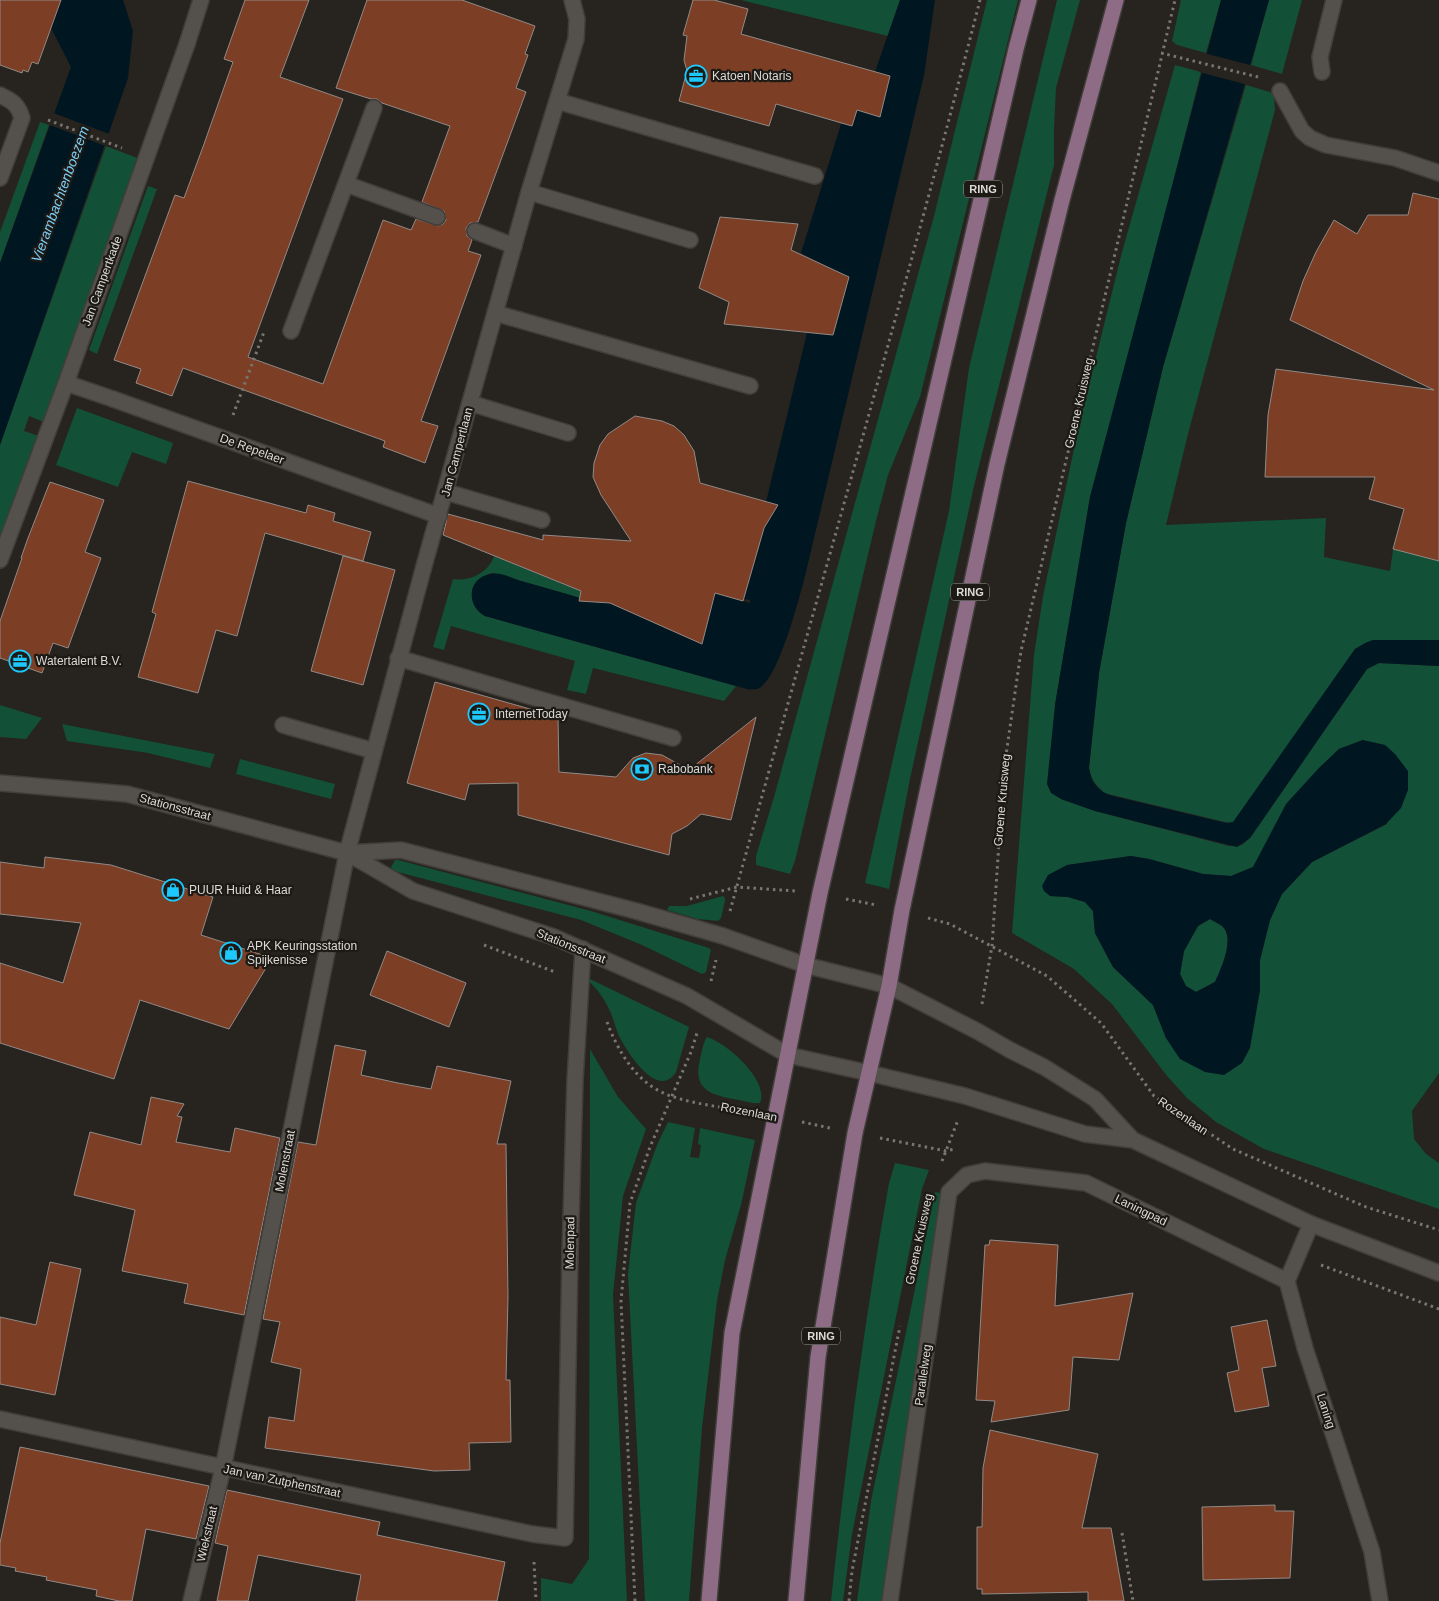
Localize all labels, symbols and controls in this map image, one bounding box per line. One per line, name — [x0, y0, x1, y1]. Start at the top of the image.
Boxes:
office icon: Katoen Notaris — [684, 64, 708, 88]
place label: Katoen Notaris — [712, 69, 791, 83]
water label: Vierambachtenboezem — [28, 123, 92, 264]
road number: RING — [964, 180, 1002, 198]
street label: Jan Campertkade — [79, 234, 125, 328]
street label: Groene Kruisweg — [1062, 356, 1096, 450]
street label: Jan Campertlaan — [438, 406, 476, 498]
street label: De Repelaer — [218, 431, 286, 467]
road number: RING — [951, 584, 989, 600]
office icon: Watertalent B.V. — [8, 649, 32, 673]
place label: Watertalent B.V. — [36, 654, 122, 668]
office icon: InternetToday — [467, 702, 491, 726]
place label: InternetToday — [495, 707, 568, 721]
street label: Groene Kruisweg — [991, 753, 1013, 847]
bank icon: Rabobank — [630, 757, 654, 781]
place label: Rabobank — [658, 762, 714, 776]
street label: Stationsstraat — [138, 791, 213, 823]
shop icon: PUUR Huid & Haar — [161, 878, 185, 902]
place label: PUUR Huid & Haar — [189, 883, 292, 897]
street label: Stationsstraat — [534, 926, 608, 966]
place label: APK Keuringsstation Spijkenisse — [247, 939, 357, 967]
shop icon: APK Keuringsstation Spijkenisse — [219, 941, 243, 965]
street label: Rozenlaan — [1155, 1094, 1211, 1138]
street label: Rozenlaan — [720, 1100, 778, 1124]
street label: Molenstraat — [272, 1128, 298, 1193]
street label: Laningpad — [1113, 1191, 1169, 1229]
street label: Groene Kruisweg — [903, 1192, 935, 1286]
street label: Molenpad — [563, 1217, 577, 1269]
road number: RING — [802, 1328, 840, 1344]
street label: Parallelweg — [912, 1343, 934, 1407]
street label: Laning — [1314, 1392, 1338, 1430]
street label: Jan van Zutphenstraat — [222, 1462, 342, 1500]
street label: Wiekstraat — [194, 1504, 220, 1563]

